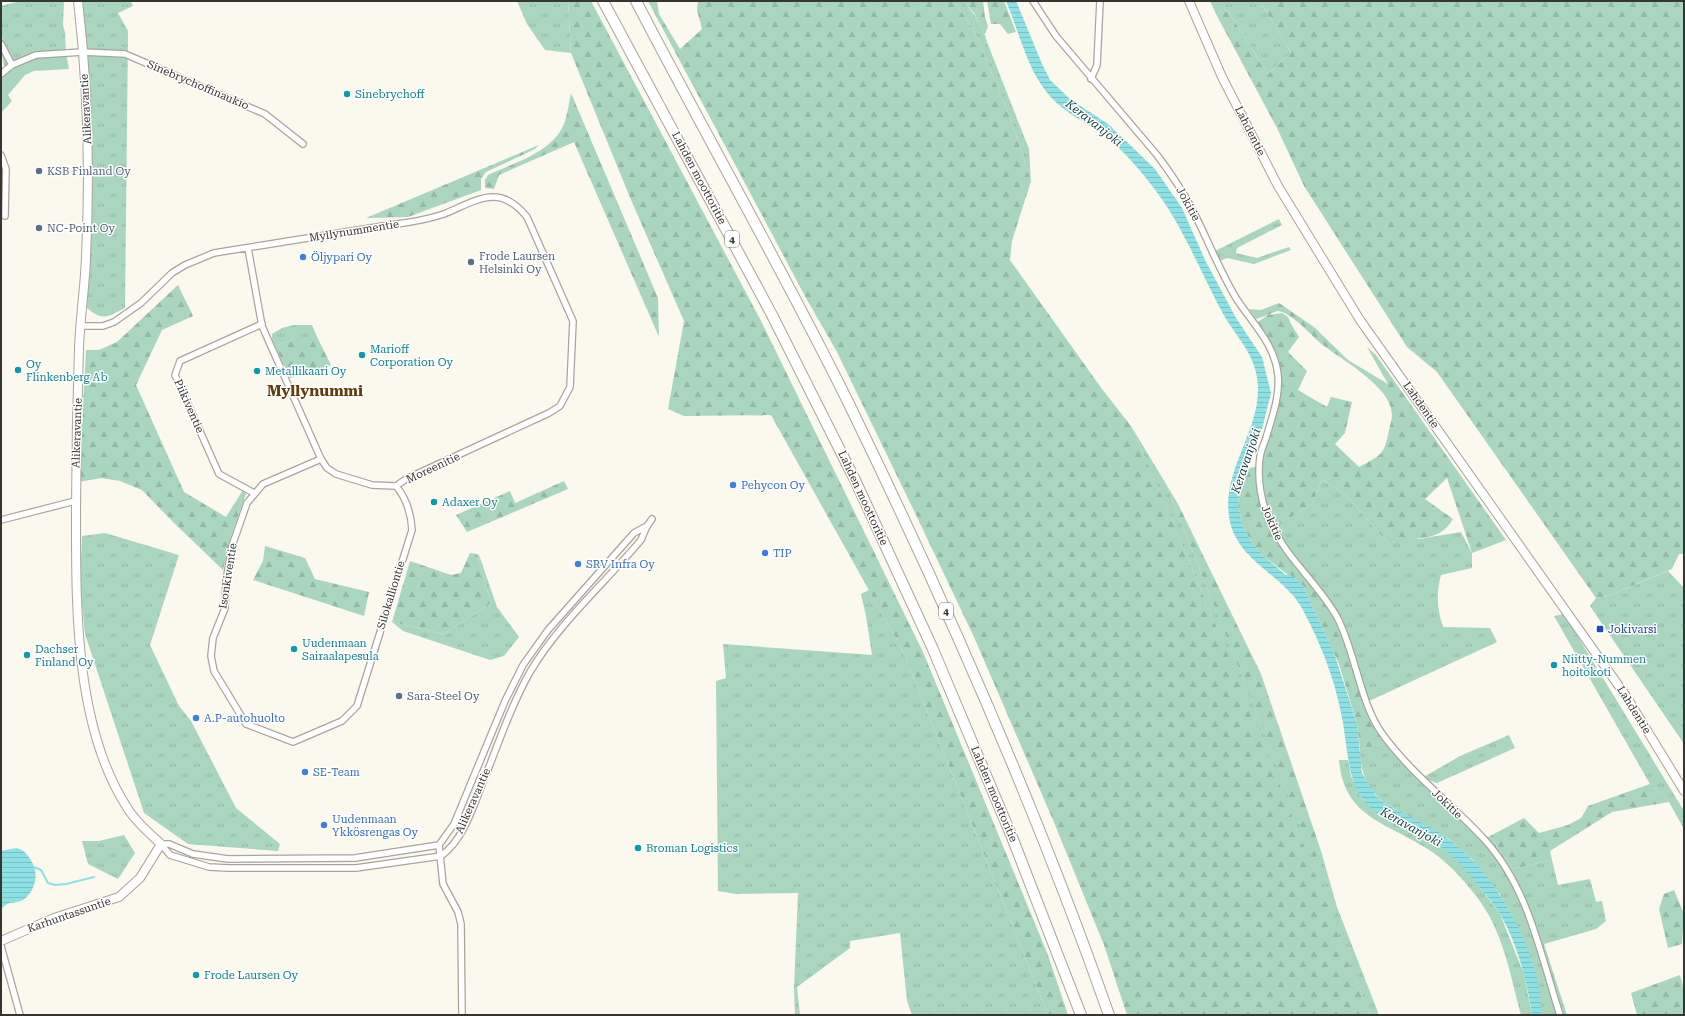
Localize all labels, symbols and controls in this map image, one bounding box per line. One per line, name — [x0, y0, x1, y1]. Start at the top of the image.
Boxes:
street label: Sinebrychoffinaukio — [145, 58, 251, 112]
street label: Alikeravantie — [78, 74, 94, 144]
place label: Sinebrychoff — [355, 88, 425, 101]
marker: Sinebrychoff — [342, 89, 352, 99]
water label: Keravanjoki — [1062, 96, 1125, 150]
street label: Lahdentie — [1232, 104, 1268, 158]
street label: Lahden moottoritie — [669, 129, 729, 227]
place label: KSB Finland Oy — [47, 165, 131, 178]
marker: KSB Finland Oy — [34, 166, 44, 176]
street label: Jokitie — [1173, 185, 1203, 223]
street label: Myllynummentie — [308, 217, 400, 245]
place label: NC-Point Oy — [47, 222, 116, 235]
marker: NC-Point Oy — [34, 223, 44, 233]
road number: 4 — [725, 231, 739, 247]
place label: Öljypari Oy — [311, 250, 373, 264]
place label: Frode Laursen Helsinki Oy — [479, 250, 555, 276]
marker: Öljypari Oy — [298, 252, 308, 262]
marker: Frode Laursen Helsinki Oy — [466, 257, 476, 267]
place label: Marioff Corporation Oy — [370, 343, 453, 369]
marker: Marioff Corporation Oy — [357, 350, 367, 360]
place label: Oy Flinkenberg Ab — [26, 358, 108, 384]
marker: Oy Flinkenberg Ab — [13, 365, 23, 375]
place label: Metallikaari Oy — [265, 365, 347, 378]
marker: Metallikaari Oy — [252, 366, 262, 376]
street label: Piikiventie — [171, 377, 207, 435]
street label: Lahdentie — [1400, 379, 1442, 431]
district label: Myllynummi — [267, 382, 363, 400]
street label: Alikeravantie — [69, 398, 85, 468]
water label: Keravanjoki — [1228, 426, 1264, 496]
street label: Lahden moottoritie — [835, 449, 891, 547]
street label: Moreenitie — [404, 450, 462, 486]
place label: Pehycon Oy — [741, 479, 806, 492]
marker: Pehycon Oy — [728, 480, 738, 490]
place label: Adaxer Oy — [442, 496, 498, 509]
marker: Adaxer Oy — [429, 497, 439, 507]
street label: Jokitie — [1259, 503, 1285, 543]
street label: Isonkiventie — [216, 542, 240, 610]
place label: TIP — [773, 547, 792, 560]
marker: TIP — [760, 548, 770, 558]
place label: SRV Infra Oy — [586, 558, 655, 571]
street label: Silokalliontie — [374, 559, 408, 631]
marker: SRV Infra Oy — [573, 559, 583, 569]
road number: 4 — [939, 603, 953, 619]
place label: Jokivarsi — [1608, 623, 1657, 636]
marker: Jokivarsi — [1595, 624, 1605, 634]
place label: Uudenmaan Sairaalapesula — [302, 637, 379, 663]
place label: Dachser Finland Oy — [35, 643, 94, 669]
marker: Uudenmaan Sairaalapesula — [289, 644, 299, 654]
marker: Dachser Finland Oy — [22, 650, 32, 660]
place label: Niitty-Nummen hoitokoti — [1562, 653, 1646, 679]
marker: Niitty-Nummen hoitokoti — [1549, 660, 1559, 670]
street label: Lahdentie — [1614, 684, 1654, 736]
place label: Sara-Steel Oy — [407, 690, 480, 703]
marker: Sara-Steel Oy — [394, 691, 404, 701]
place label: A.P-autohuolto — [204, 712, 285, 725]
marker: A.P-autohuolto — [191, 713, 201, 723]
street label: Lahden moottoritie — [968, 744, 1020, 844]
place label: SE-Team — [313, 766, 360, 779]
street label: Alikeravantie — [453, 766, 493, 836]
marker: SE-Team — [300, 767, 310, 777]
street label: Jokitie — [1429, 786, 1465, 822]
water label: Keravanjoki — [1377, 804, 1444, 850]
place label: Uudenmaan Ykkösrengas Oy — [332, 813, 418, 839]
marker: Uudenmaan Ykkösrengas Oy — [319, 820, 329, 830]
place label: Broman Logistics — [646, 842, 738, 855]
marker: Broman Logistics — [633, 843, 643, 853]
street label: Karhuntassuntie — [26, 895, 112, 935]
place label: Frode Laursen Oy — [204, 969, 299, 982]
marker: Frode Laursen Oy — [191, 970, 201, 980]

